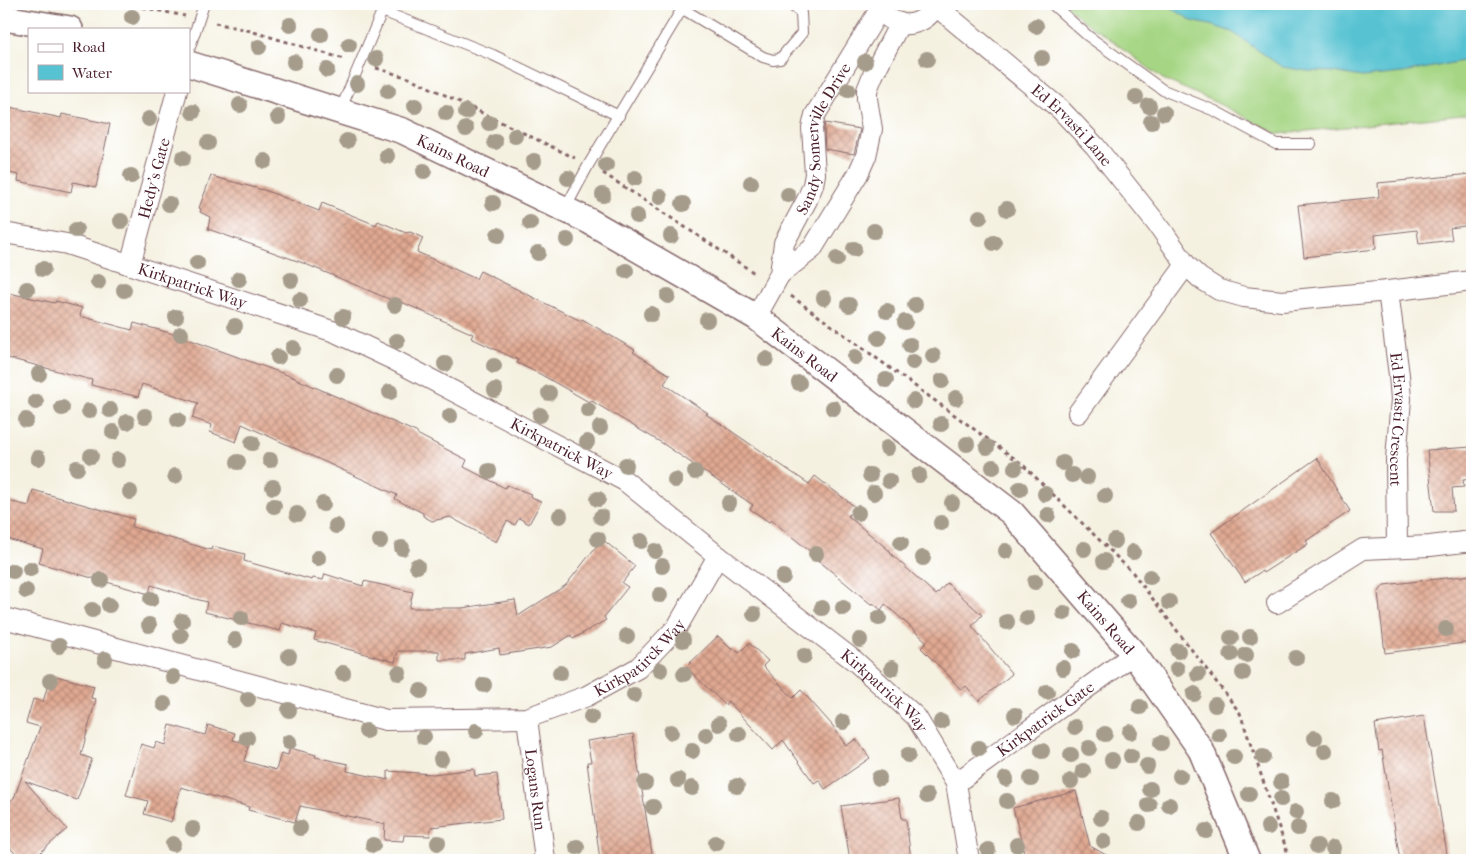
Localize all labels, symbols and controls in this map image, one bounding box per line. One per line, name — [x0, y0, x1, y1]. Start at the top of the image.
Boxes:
legend — [28, 28, 190, 92]
text: Road — [72, 38, 106, 56]
street label: Sandy Somerville Drive — [792, 59, 854, 218]
text: Water — [71, 64, 112, 82]
street label: Ed Ervasti Lane — [1028, 80, 1117, 170]
street label: Kains Road — [414, 130, 493, 181]
street label: Hedy's Gate — [134, 136, 173, 221]
street label: Kirkpatrick Way — [136, 258, 250, 312]
street label: Kains Road — [768, 323, 842, 386]
street label: Ed Ervasti Crescent — [1386, 351, 1411, 487]
street label: Kirkpatrick Way — [507, 413, 617, 483]
street label: Kains Road — [1073, 586, 1139, 658]
street label: Kirkpatirck Way — [590, 615, 689, 700]
street label: Kirkpatrick Way — [837, 645, 933, 736]
street label: Kirkpatrick Gate — [993, 677, 1098, 760]
street label: Logans Run — [521, 747, 551, 832]

